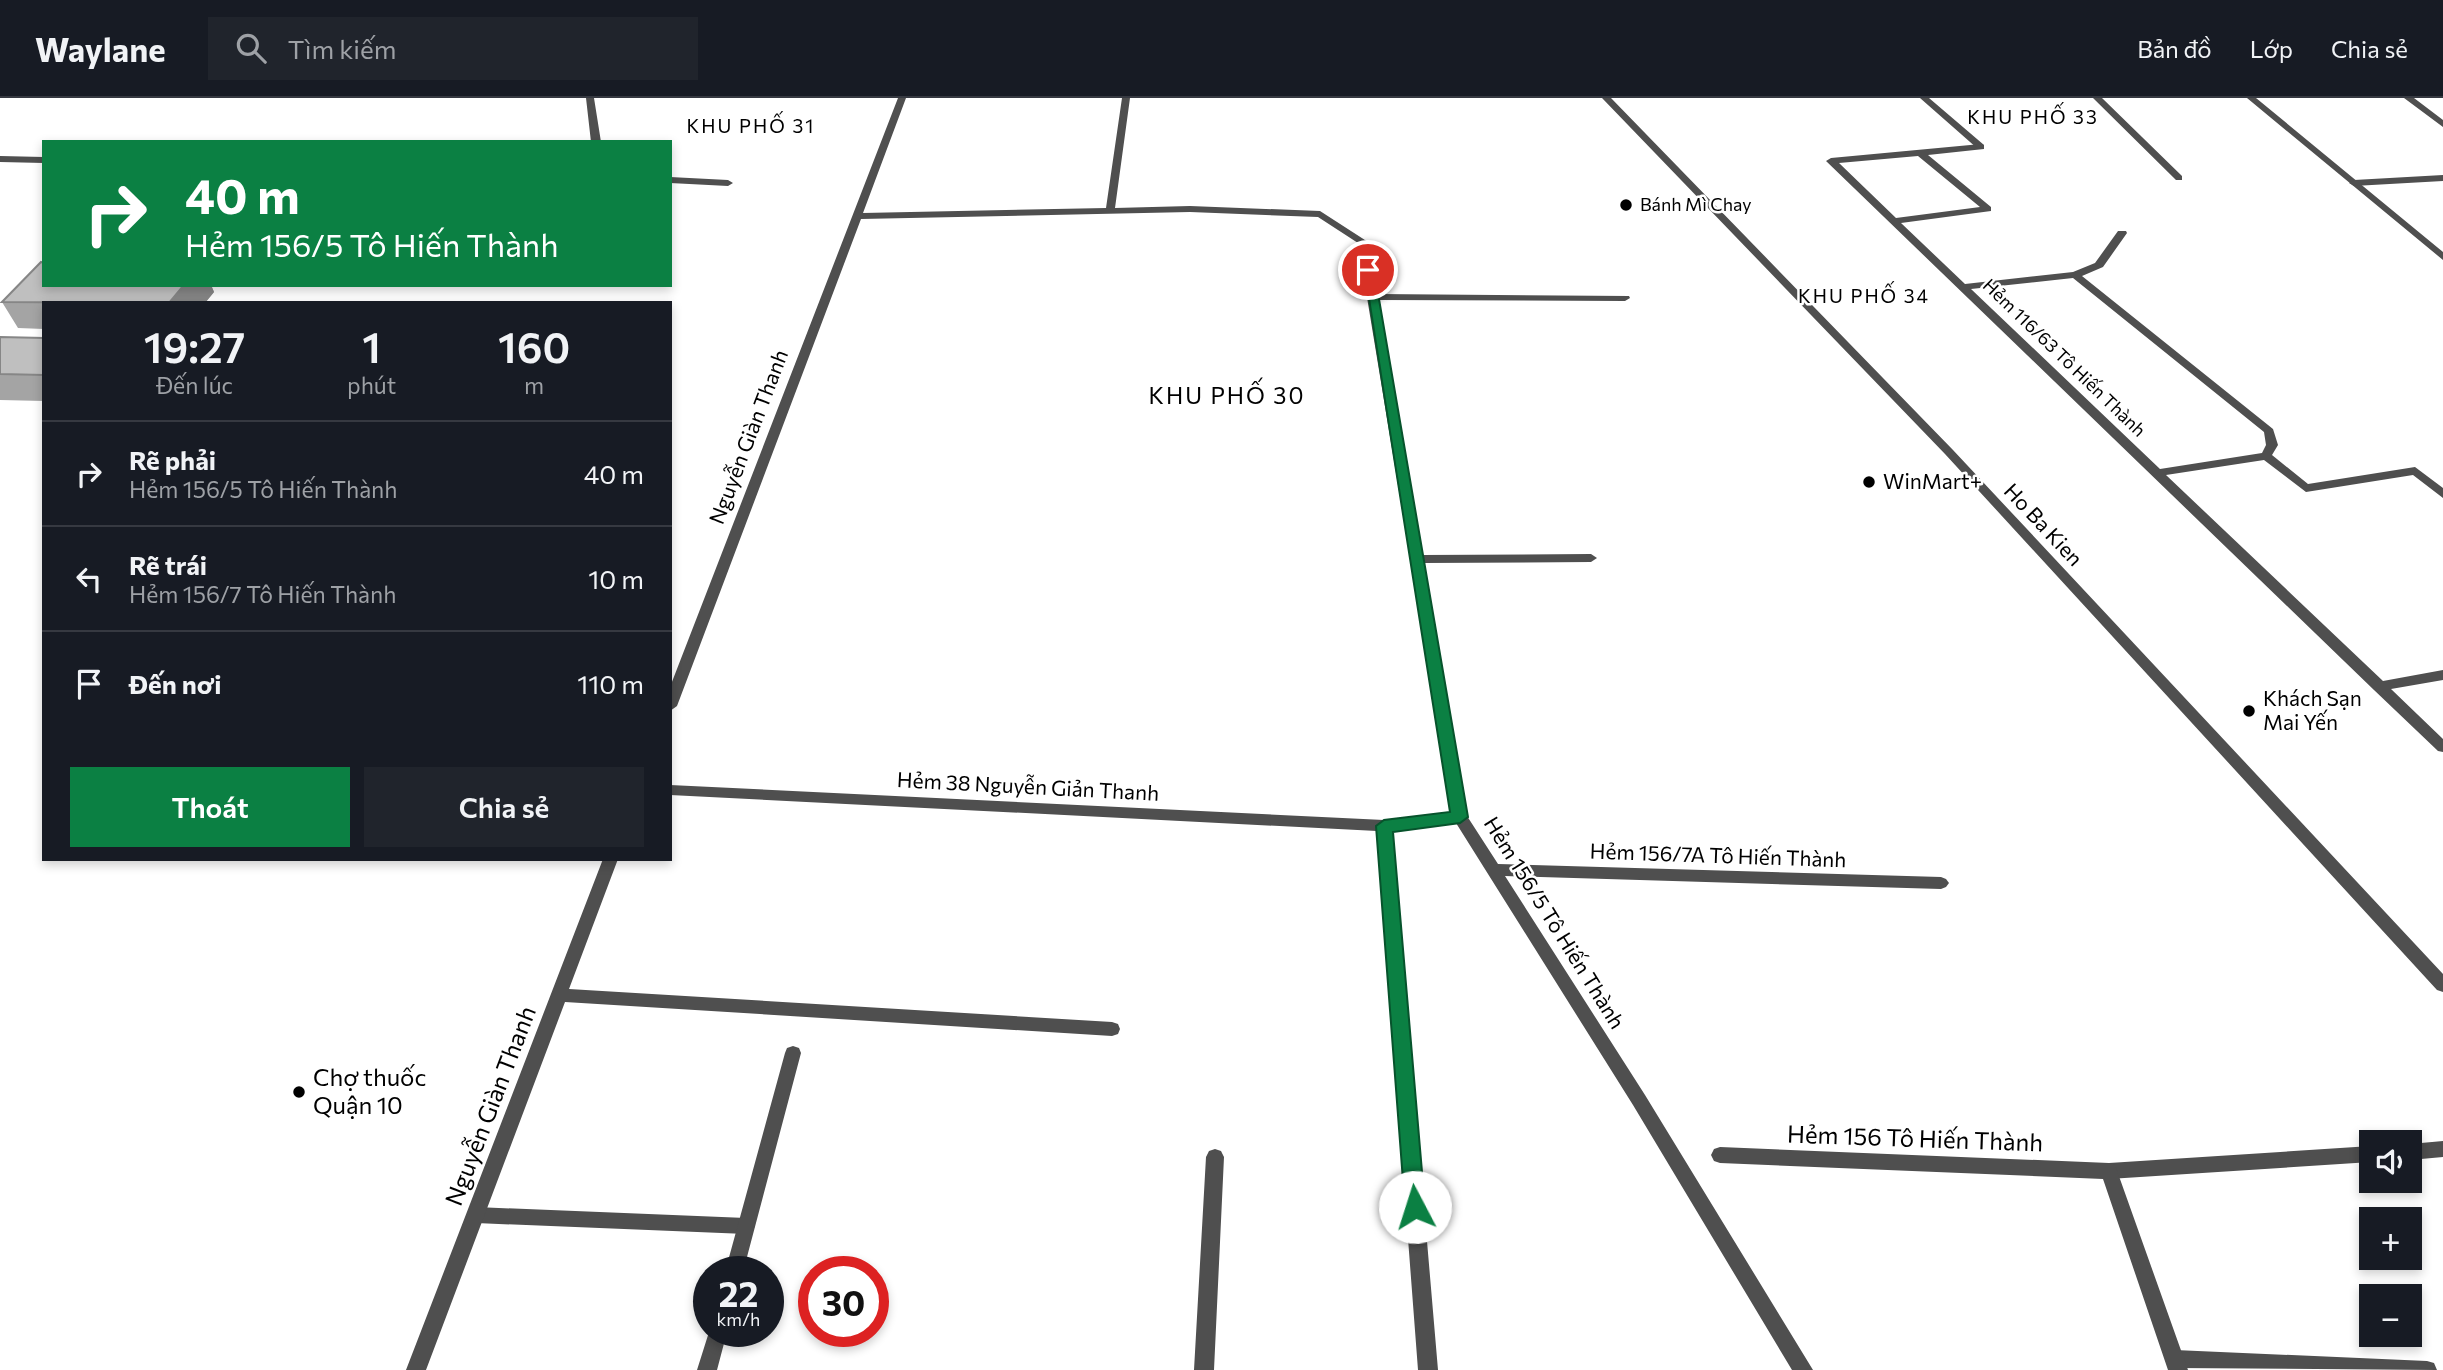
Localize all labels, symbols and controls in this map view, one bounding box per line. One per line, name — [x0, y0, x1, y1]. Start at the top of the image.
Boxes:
search box — [208, 17, 698, 80]
text: Waylane — [35, 28, 166, 69]
icon: search — [232, 29, 270, 67]
text: Tìm kiếm — [288, 33, 396, 64]
text: Bản đồ — [2137, 34, 2212, 63]
text: Lớp — [2250, 34, 2293, 63]
text: Chia sẻ — [2331, 34, 2408, 63]
district label: KHU PHỐ 33 — [1967, 102, 2099, 128]
district label: KHU PHỐ 31 — [687, 111, 815, 137]
text: 40 m — [185, 164, 300, 224]
icon: right — [70, 168, 161, 259]
place label: Bánh Mì Chay — [1640, 193, 1752, 215]
marker: Bánh Mì Chay — [1618, 197, 1634, 213]
text: Hẻm 156/5 Tô Hiến Thành — [185, 224, 558, 264]
pin — [1338, 240, 1398, 300]
icon: arrive — [1349, 251, 1387, 289]
street label: Hẻm 116/63 Tô Hiến Thành — [1979, 274, 2151, 441]
district label: KHU PHỐ 34 — [1798, 281, 1930, 307]
text: 19:27 — [144, 320, 245, 372]
text: 1 — [362, 320, 381, 372]
text: 160 — [498, 320, 570, 372]
street label: Nguyễn Giàn Thanh — [702, 345, 792, 527]
text: Đến lúc — [156, 371, 233, 399]
text: phút — [347, 371, 396, 399]
text: m — [524, 371, 544, 399]
district label: KHU PHỐ 30 — [1149, 377, 1305, 409]
text: Rẽ phải — [129, 444, 216, 475]
icon: right — [70, 455, 108, 493]
text: 40 m — [584, 458, 644, 489]
place label: WinMart+ — [1883, 468, 1982, 493]
marker: WinMart+ — [1861, 474, 1877, 490]
text: Hẻm 156/5 Tô Hiến Thành — [129, 475, 397, 503]
street label: Ho Ba Kien — [2000, 478, 2089, 570]
text: Rẽ trái — [129, 549, 207, 580]
icon: left — [70, 560, 108, 598]
text: 10 m — [588, 563, 644, 594]
text: Hẻm 156/7 Tô Hiến Thành — [129, 580, 396, 608]
icon: arrive — [70, 665, 108, 703]
text: Đến nơi — [129, 668, 222, 699]
text: 110 m — [577, 668, 644, 699]
place label: Khách Sạn Mai Yến — [2263, 685, 2362, 734]
marker: Khách Sạn Mai Yến — [2241, 703, 2257, 719]
street label: Hẻm 38 Nguyễn Giản Thanh — [896, 765, 1160, 805]
button: Thoát — [70, 767, 350, 847]
button: Chia sẻ — [364, 767, 644, 847]
street label: Hẻm 156/5 Tô Hiến Thành — [1480, 812, 1631, 1033]
street label: Hẻm 156/7A Tô Hiến Thành — [1589, 838, 1847, 871]
street label: Nguyễn Giàn Thanh — [438, 1002, 541, 1209]
place label: Chợ thuốc Quận 10 — [313, 1062, 426, 1119]
marker: Chợ thuốc Quận 10 — [291, 1084, 307, 1100]
street label: Hẻm 156 Tô Hiến Thành — [1787, 1119, 2044, 1156]
map controls — [2359, 1130, 2422, 1347]
button: sound — [2359, 1130, 2422, 1193]
position arrow — [1378, 1170, 1452, 1244]
button: + — [2359, 1207, 2422, 1270]
speed limit sign: 30 — [798, 1256, 889, 1347]
text: 22 — [719, 1271, 758, 1314]
button: − — [2359, 1284, 2422, 1347]
text: km/h — [717, 1308, 760, 1330]

